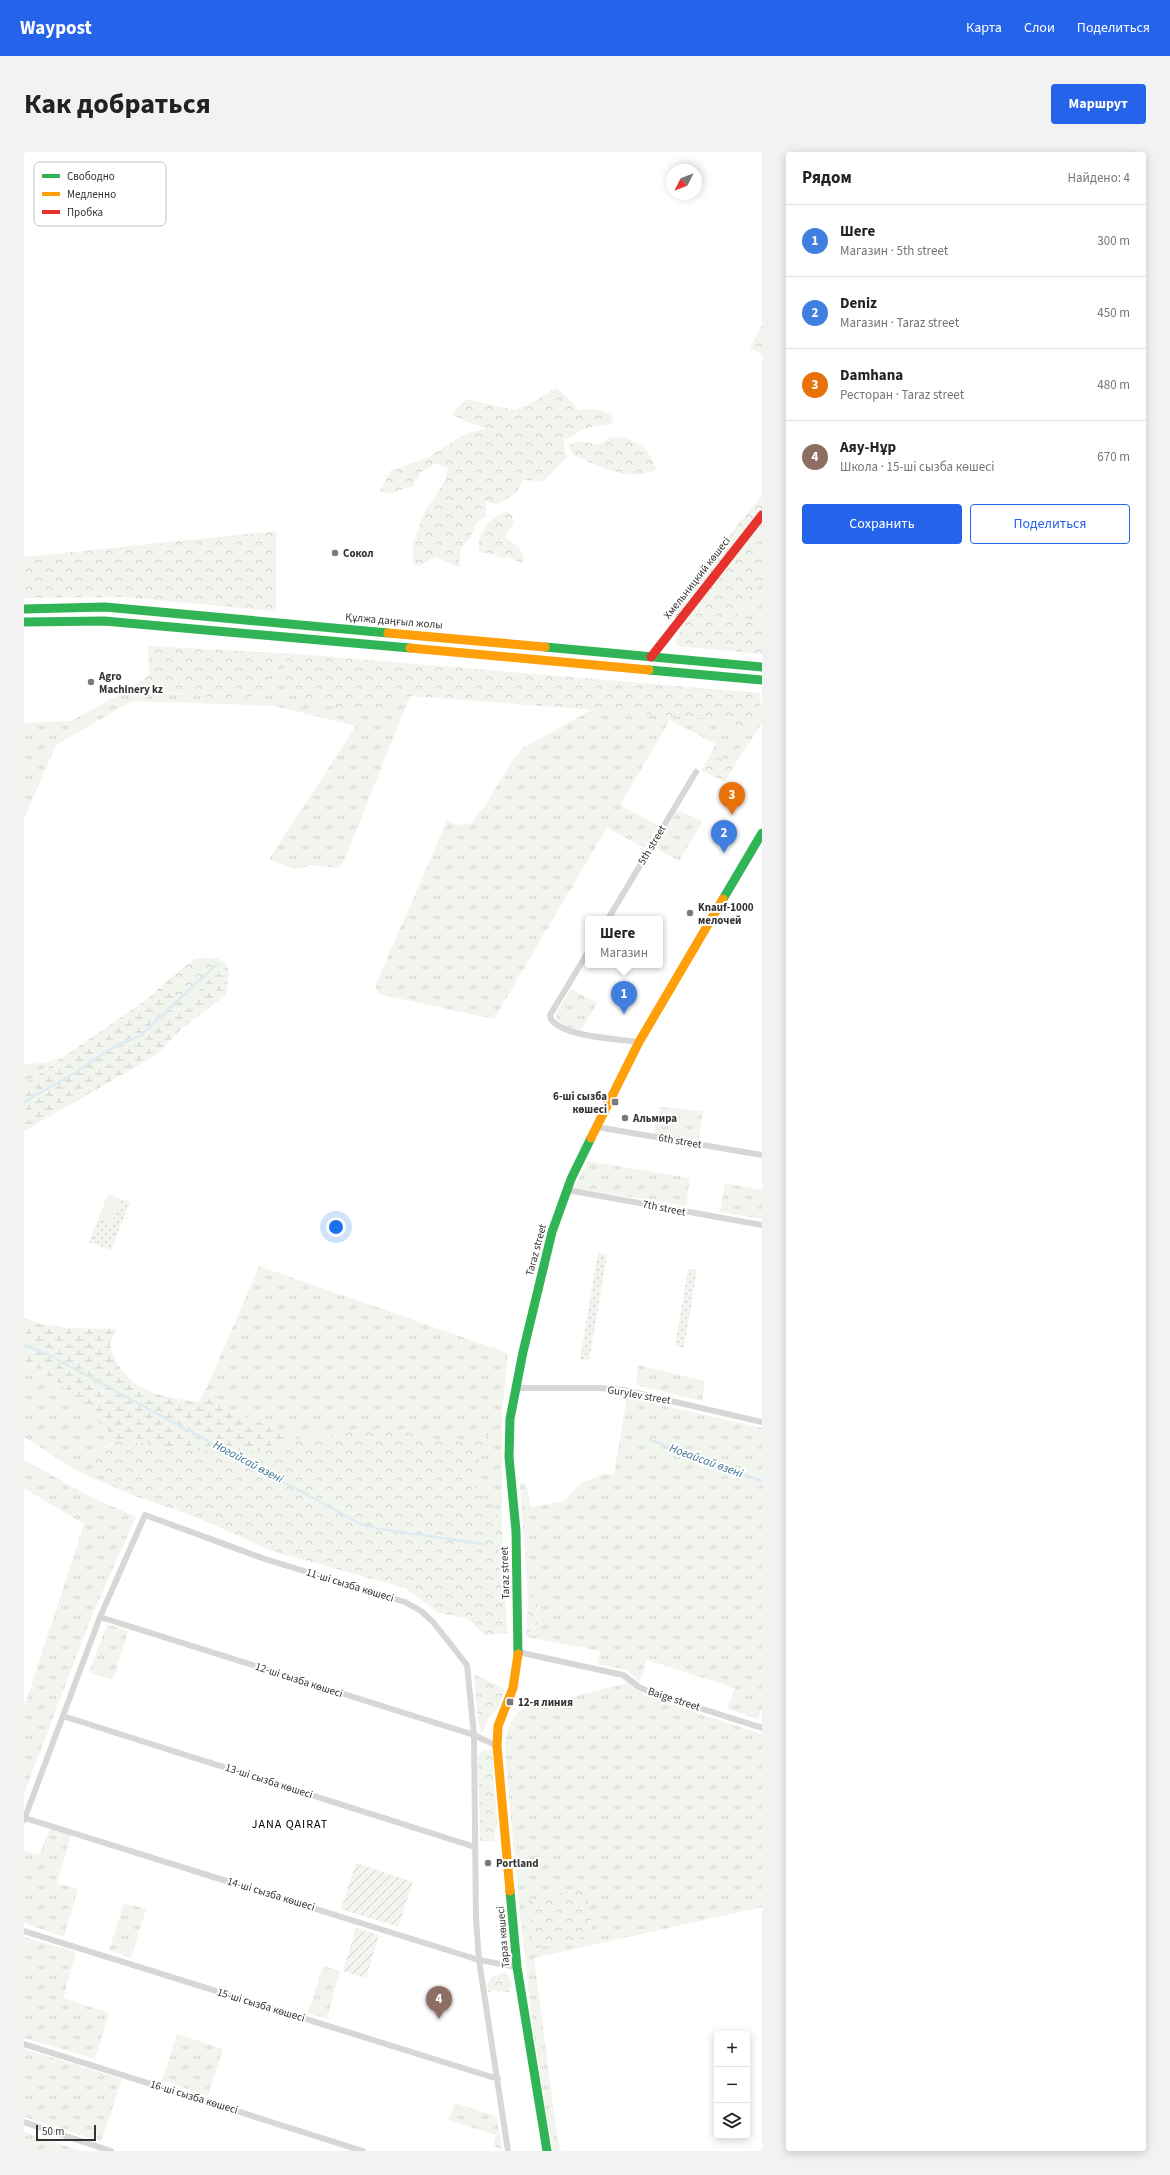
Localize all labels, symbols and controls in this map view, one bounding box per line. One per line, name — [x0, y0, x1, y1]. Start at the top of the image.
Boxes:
text: Waypost — [20, 15, 92, 42]
text: Карта — [966, 18, 1002, 38]
text: Слои — [1024, 18, 1055, 38]
text: Поделиться — [1077, 18, 1150, 38]
text: Как добраться — [24, 84, 211, 124]
button: Маршрут — [1051, 84, 1146, 124]
legend — [34, 162, 166, 226]
north arrow — [666, 164, 702, 200]
text: Рядом — [802, 166, 852, 190]
text: Свободно — [67, 169, 115, 184]
text: Найдено: 4 — [1068, 169, 1130, 187]
text: Медленно — [67, 187, 116, 202]
text: Пробка — [67, 205, 103, 220]
text: Шеге — [840, 221, 875, 242]
text: 1 — [812, 232, 818, 250]
text: 300 m — [1097, 232, 1130, 250]
text: Магазин · 5th street — [840, 242, 948, 260]
text: Deniz — [840, 293, 877, 314]
text: 2 — [812, 304, 818, 322]
text: 450 m — [1097, 304, 1130, 322]
text: Магазин · Taraz street — [840, 314, 959, 332]
text: Damhana — [840, 365, 903, 386]
text: 3 — [812, 376, 818, 394]
text: 480 m — [1097, 376, 1130, 394]
text: Ресторан · Taraz street — [840, 386, 964, 404]
text: Аяу-Нұр — [840, 437, 896, 458]
text: 4 — [812, 448, 818, 466]
text: 670 m — [1097, 448, 1130, 466]
text: Школа · 15-ші сызба көшесі — [840, 458, 994, 476]
button: Сохранить — [802, 504, 962, 544]
button: Поделиться — [970, 504, 1130, 544]
street label: Хмельницкий көшесі — [660, 534, 734, 622]
place label: Сокол — [343, 546, 374, 561]
marker: Сокол — [330, 548, 340, 558]
street label: Құлжа даңғыл жолы — [345, 609, 443, 633]
place label: Agro Machinery kz — [98, 669, 163, 697]
marker: Agro Machinery kz — [86, 677, 96, 687]
pin: 3 — [719, 782, 745, 815]
pin: 2 — [711, 820, 737, 853]
street label: 5th street — [634, 822, 670, 868]
place label: Knauf-1000 мелочей — [698, 900, 754, 928]
marker: Knauf-1000 мелочей — [685, 908, 695, 918]
popup — [585, 916, 663, 968]
text: Шеге — [600, 923, 635, 944]
text: Магазин — [600, 944, 648, 962]
pin: 1 — [611, 981, 637, 1014]
place label: 6-ші сызба көшесі — [553, 1089, 607, 1117]
marker: 6-ші сызба көшесі — [610, 1097, 620, 1107]
place label: Альмира — [632, 1111, 677, 1126]
marker: Альмира — [620, 1113, 630, 1123]
street label: 6th street — [657, 1130, 703, 1152]
street label: 7th street — [641, 1196, 687, 1220]
your location — [326, 1217, 346, 1237]
street label: Taraz street — [522, 1222, 550, 1278]
street label: Gurylev street — [606, 1382, 672, 1408]
water label: Ноғайсай өзені — [210, 1436, 286, 1488]
water label: Ноғайсай өзені — [667, 1440, 745, 1482]
street label: Taraz street — [497, 1546, 513, 1600]
street label: 11-ші сызба көшесі — [304, 1564, 396, 1606]
street label: 12-ші сызба көшесі — [253, 1659, 345, 1701]
street label: Baige street — [646, 1684, 702, 1715]
place label: 12-я линия — [518, 1695, 573, 1710]
marker: 12-я линия — [505, 1697, 515, 1707]
street label: 13-ші сызба көшесі — [223, 1760, 315, 1802]
district label: JANA QAIRAT — [252, 1816, 328, 1833]
place label: Portland — [496, 1856, 539, 1871]
marker: Portland — [483, 1858, 493, 1868]
street label: 14-ші сызба көшесі — [225, 1873, 317, 1915]
street label: Тараз көшесі — [493, 1905, 513, 1969]
street label: 15-ші сызба көшесі — [215, 1984, 307, 2026]
pin: 4 — [426, 1986, 452, 2019]
map controls — [714, 2031, 750, 2139]
button: + — [714, 2031, 750, 2067]
button: − — [714, 2067, 750, 2103]
street label: 16-ші сызба көшесі — [148, 2076, 240, 2118]
button: layers — [714, 2103, 750, 2139]
scale bar — [36, 2123, 96, 2142]
text: 50 m — [42, 2124, 64, 2139]

